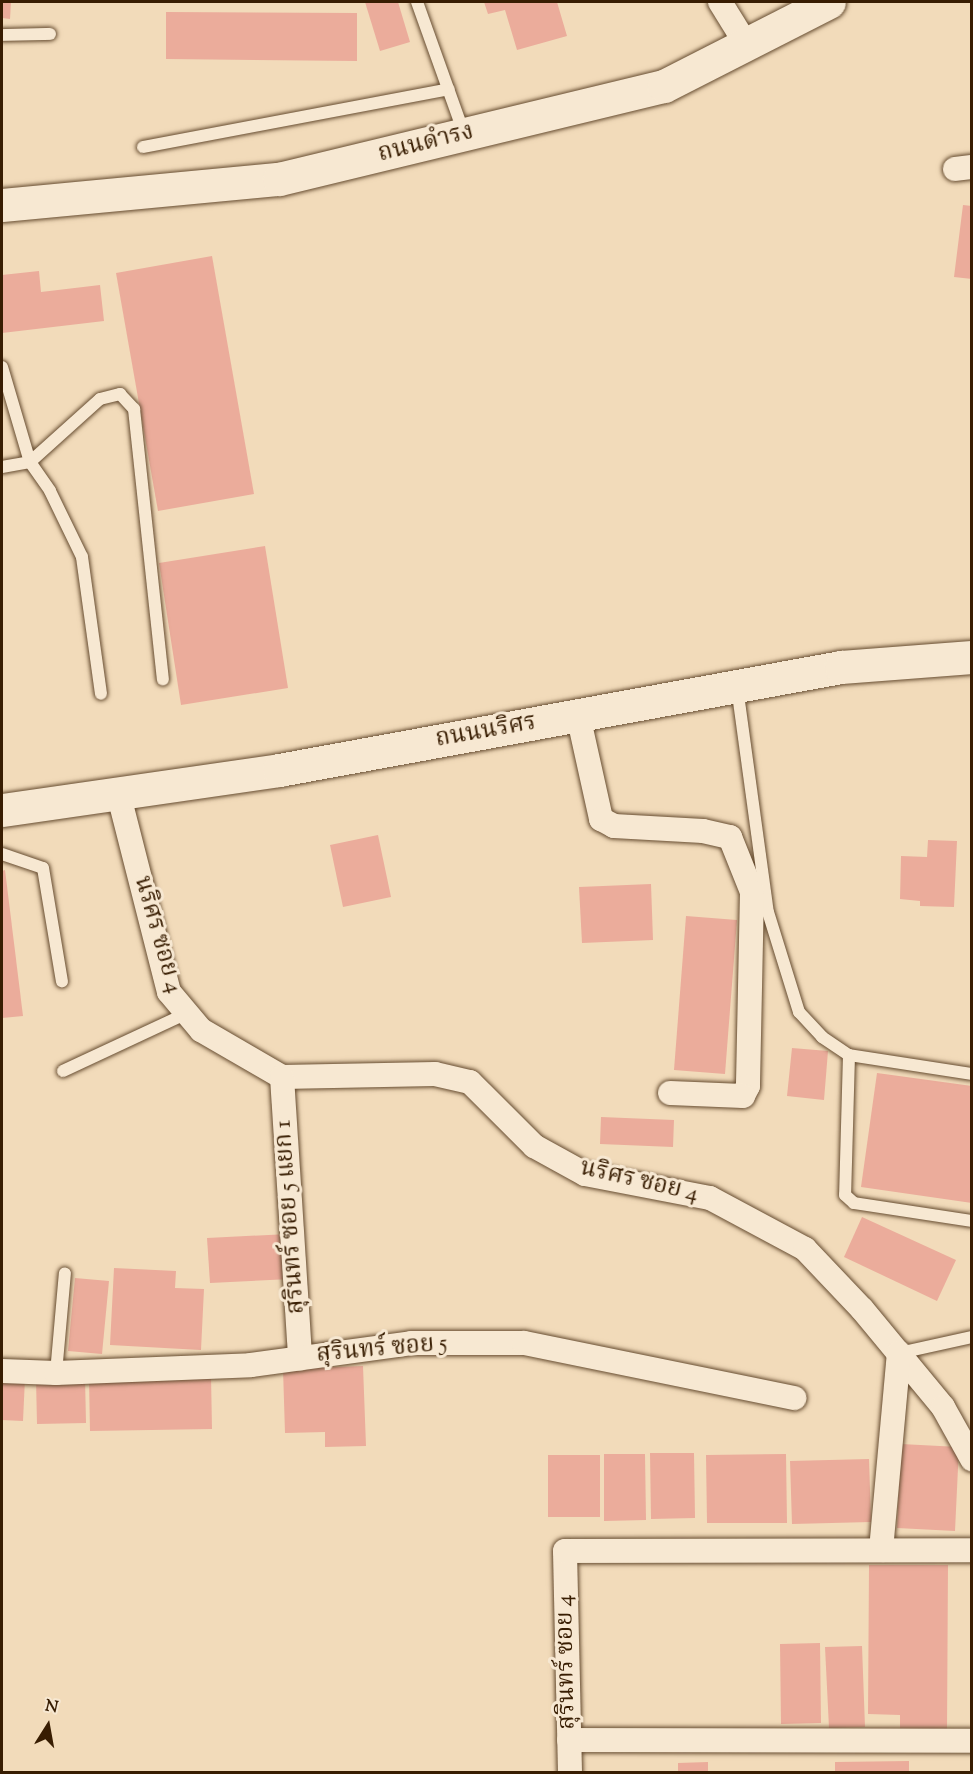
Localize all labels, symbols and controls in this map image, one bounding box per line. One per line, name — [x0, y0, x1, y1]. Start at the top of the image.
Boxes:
street label: ถนนดำรง — [375, 118, 477, 170]
street label: ถนนนริศร — [433, 709, 539, 755]
street label: นริศร ซอย 4 — [127, 873, 187, 997]
street label: สุรินทร์ ซอย 5 แยก 1 — [270, 1119, 312, 1315]
street label: นริศร ซอย 4 — [577, 1154, 701, 1210]
street label: สุรินทร์ ซอย 5 — [315, 1330, 449, 1370]
street label: สุรินทร์ ซอย 4 — [551, 1594, 583, 1730]
text: N — [43, 1695, 60, 1720]
north arrow — [18, 1696, 78, 1756]

